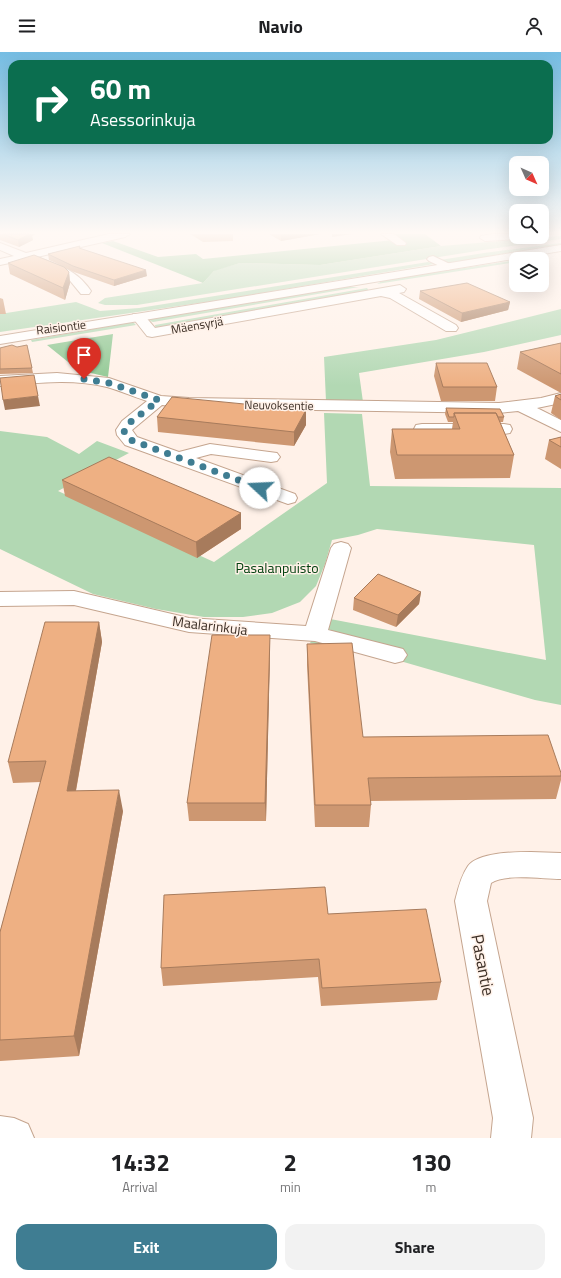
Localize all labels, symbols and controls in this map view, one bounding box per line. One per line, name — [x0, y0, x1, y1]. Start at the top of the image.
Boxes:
text: Navio — [258, 13, 303, 40]
icon: menu — [16, 15, 38, 37]
icon: person — [523, 15, 545, 37]
text: 60 m — [90, 67, 151, 110]
icon: right — [24, 76, 76, 128]
text: Asessorinkuja — [90, 106, 195, 133]
north arrow — [509, 156, 549, 196]
map controls — [509, 156, 549, 292]
button: search — [509, 204, 549, 244]
button: layers — [509, 252, 549, 292]
street label: Mäensyrjä — [169, 311, 225, 339]
street label: Raisiontie — [35, 315, 87, 339]
pin — [67, 338, 101, 379]
icon: arrive — [73, 344, 95, 366]
street label: Neuvoksentie — [244, 395, 314, 415]
position arrow — [239, 467, 281, 509]
park label: Pasalanpuisto — [235, 557, 319, 578]
street label: Maalarinkuja — [171, 610, 249, 640]
street label: Pasantie — [464, 932, 502, 998]
text: 14:32 — [110, 1144, 170, 1180]
text: 2 — [284, 1144, 297, 1180]
text: 130 — [411, 1144, 451, 1180]
text: Arrival — [122, 1177, 158, 1197]
text: min — [280, 1177, 301, 1197]
text: m — [425, 1177, 436, 1197]
button: Exit — [16, 1224, 277, 1270]
button: Share — [285, 1224, 545, 1270]

